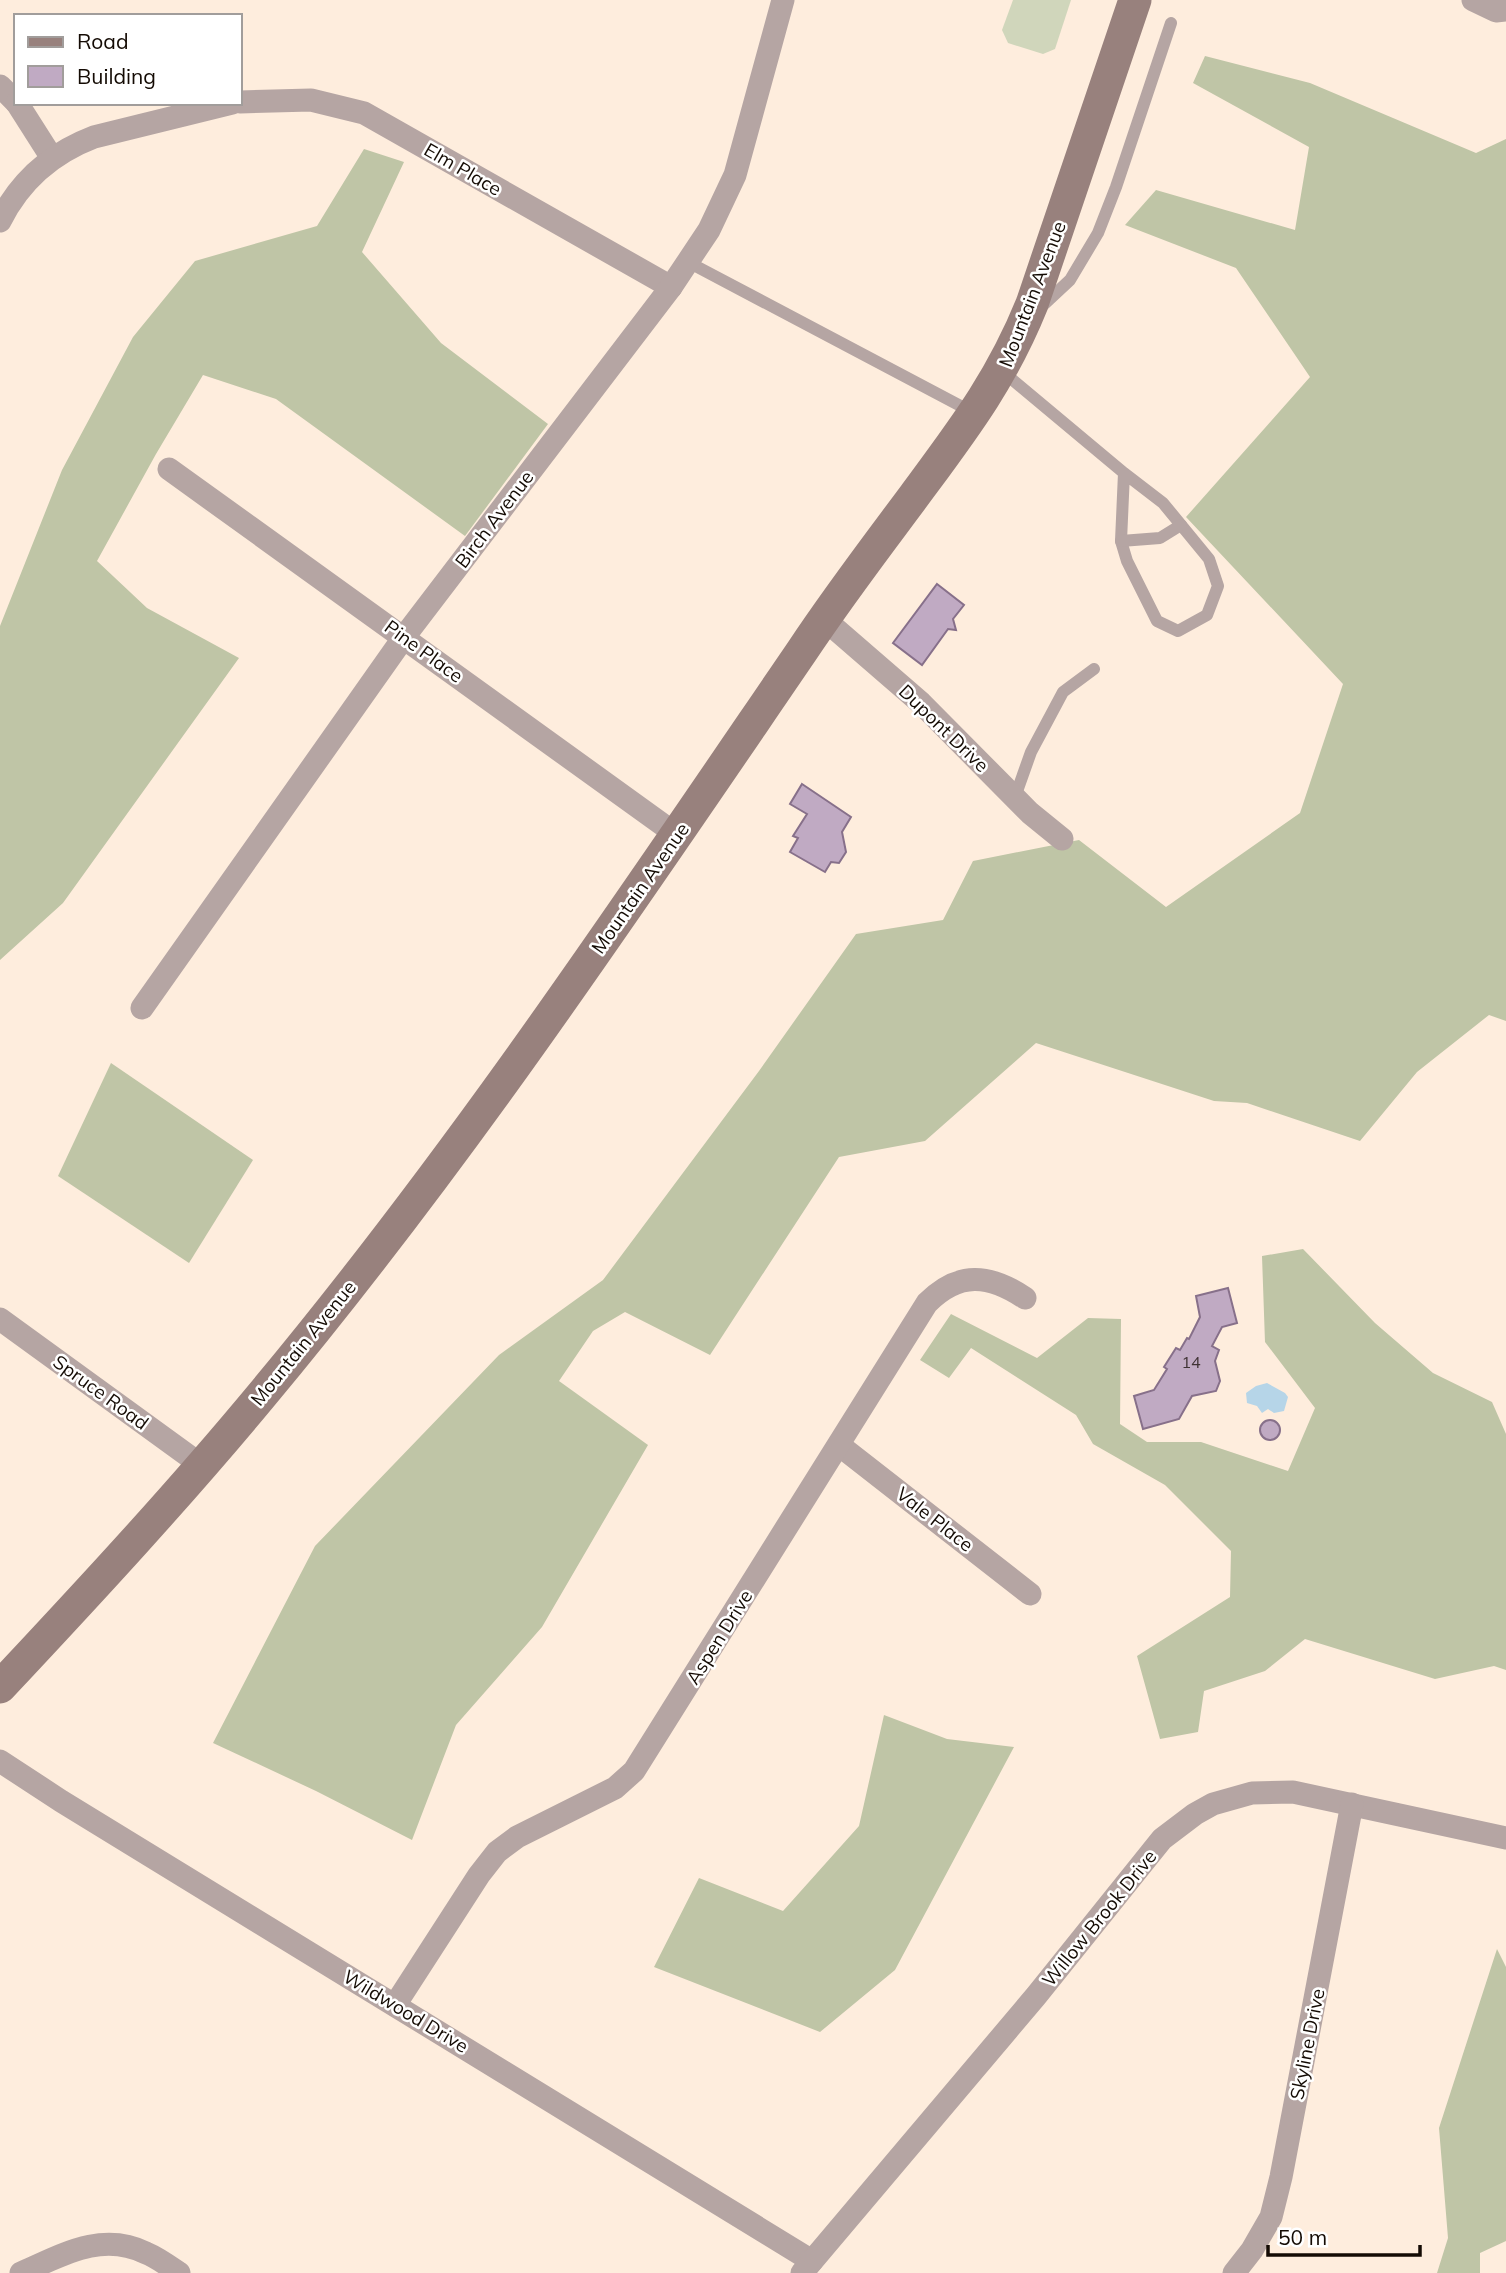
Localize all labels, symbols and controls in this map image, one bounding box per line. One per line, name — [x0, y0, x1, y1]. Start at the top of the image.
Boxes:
legend — [14, 14, 242, 105]
text: Road — [77, 28, 128, 54]
text: Building — [77, 63, 156, 89]
street label: Elm Place — [420, 137, 506, 201]
street label: Mountain Avenue — [993, 218, 1071, 370]
street label: Birch Avenue — [450, 465, 538, 573]
street label: Pine Place — [380, 614, 468, 688]
street label: Dupont Drive — [894, 679, 994, 777]
street label: Mountain Avenue — [586, 818, 694, 958]
street label: Mountain Avenue — [245, 1276, 361, 1410]
street label: Spruce Road — [49, 1349, 153, 1435]
house number: 14 — [1181, 1352, 1201, 1372]
street label: Vale Place — [892, 1481, 978, 1557]
street label: Aspen Drive — [680, 1585, 758, 1689]
street label: Willow Brook Drive — [1037, 1845, 1161, 1991]
street label: Wildwood Drive — [339, 1964, 473, 2058]
street label: Skyline Drive — [1284, 1986, 1330, 2102]
scale bar — [1268, 2214, 1420, 2258]
text: 50 m — [1278, 2224, 1327, 2250]

